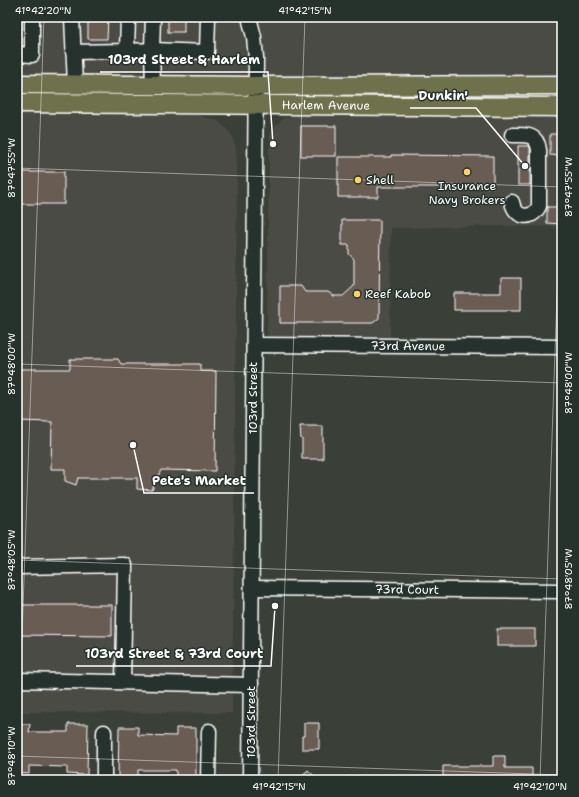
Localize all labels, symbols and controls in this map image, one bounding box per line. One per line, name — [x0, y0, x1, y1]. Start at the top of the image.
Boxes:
text: 41°42'20"N — [15, 4, 71, 17]
text: 41°42'15"N — [278, 4, 332, 17]
callout: 103rd Street & Harlem — [100, 47, 268, 72]
text: 103rd Street & Harlem — [108, 51, 260, 68]
callout: Dunkin' — [410, 83, 476, 108]
text: Dunkin' — [418, 87, 468, 104]
street label: Harlem Avenue — [282, 97, 370, 114]
text: 87°47'55"W — [5, 138, 18, 198]
text: 87°47'55"W — [562, 157, 575, 217]
marker: Insurance Navy Brokers — [462, 167, 472, 177]
place label: Shell — [366, 172, 394, 188]
marker: Shell — [353, 175, 363, 185]
place label: Insurance Navy Brokers — [429, 178, 506, 208]
place label: Reef Kabob — [365, 286, 431, 302]
marker: Reef Kabob — [352, 289, 362, 299]
text: 87°48'00"W — [5, 332, 18, 395]
street label: 73rd Avenue — [371, 338, 446, 354]
text: 87°48'00"W — [562, 351, 575, 414]
street label: 103rd Street — [245, 362, 261, 434]
callout: Pete's Market — [144, 468, 254, 493]
text: Pete's Market — [152, 472, 246, 489]
text: 87°48'05"W — [5, 529, 18, 591]
text: 87°48'05"W — [562, 548, 575, 610]
street label: 73rd Court — [375, 581, 439, 598]
callout: 103rd Street & 73rd Court — [76, 641, 271, 666]
text: 103rd Street & 73rd Court — [85, 645, 263, 662]
street label: 103rd Street — [243, 686, 259, 758]
text: 87°48'10"W — [5, 726, 18, 786]
text: 41°42'15"N — [252, 780, 306, 793]
text: 41°42'10"N — [513, 780, 567, 793]

